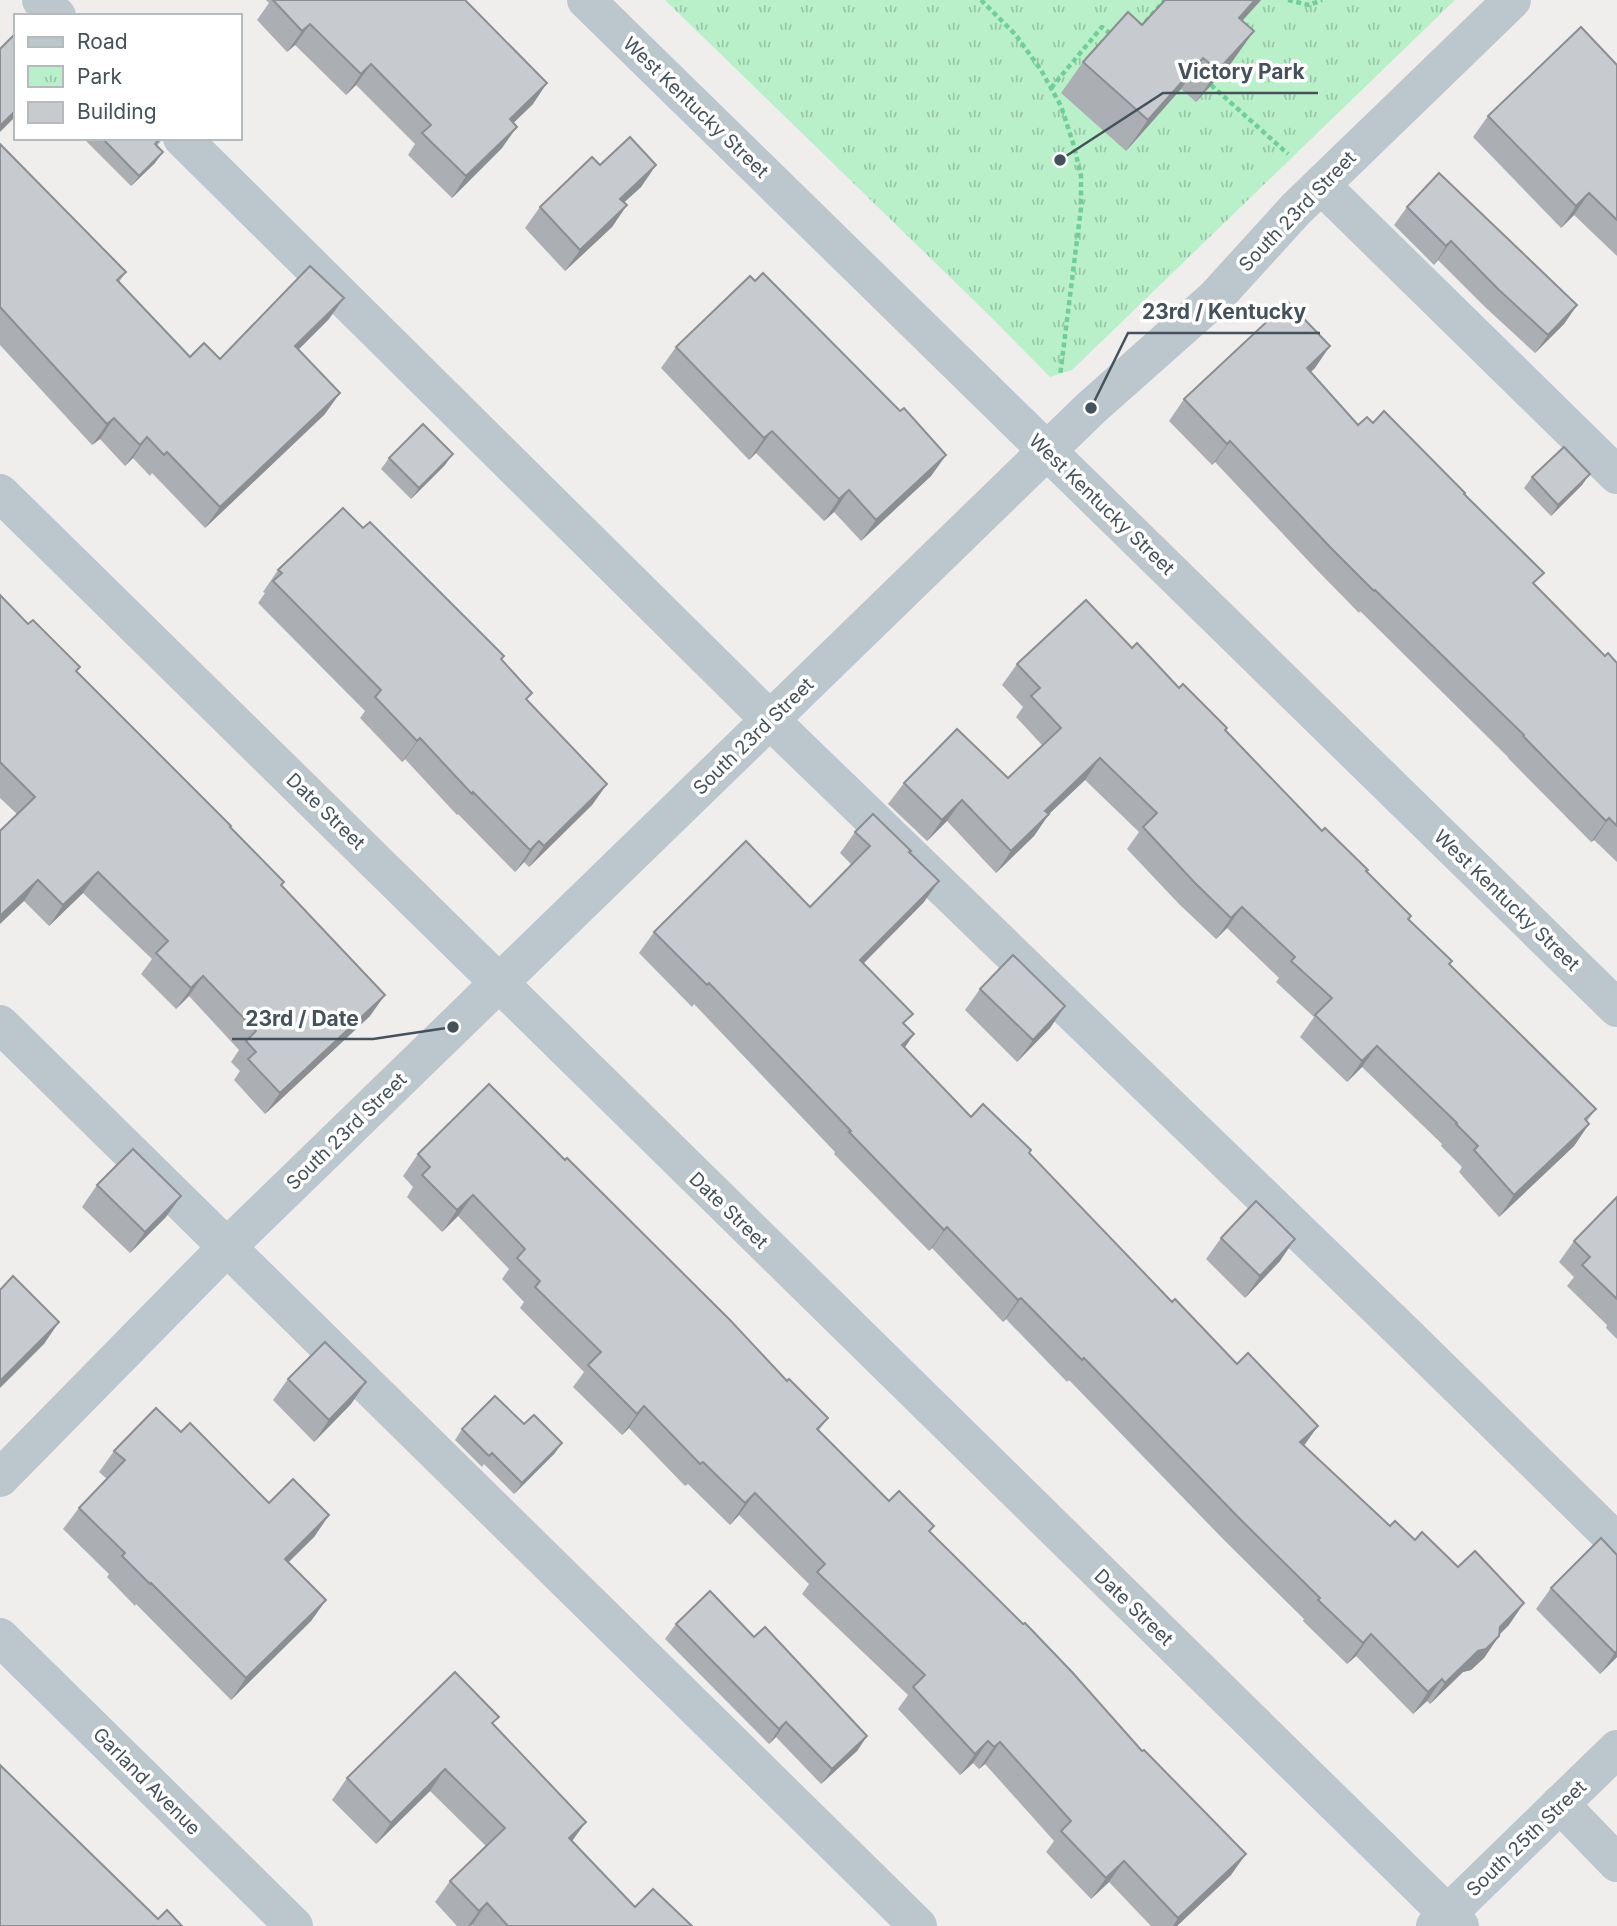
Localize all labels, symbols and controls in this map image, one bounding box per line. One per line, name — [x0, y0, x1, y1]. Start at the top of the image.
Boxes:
legend — [14, 14, 242, 140]
text: Road — [77, 29, 128, 54]
street label: West Kentucky Street — [618, 32, 773, 183]
callout: Victory Park — [1163, 51, 1318, 93]
text: Victory Park — [1177, 59, 1305, 84]
text: Park — [77, 64, 122, 89]
text: Building — [77, 99, 157, 124]
street label: South 23rd Street — [1234, 146, 1361, 276]
callout: 23rd / Kentucky — [1128, 291, 1320, 333]
text: 23rd / Kentucky — [1142, 299, 1306, 324]
street label: West Kentucky Street — [1024, 429, 1179, 580]
street label: South 23rd Street — [688, 673, 818, 800]
street label: Date Street — [282, 768, 370, 855]
street label: West Kentucky Street — [1429, 825, 1584, 976]
callout: 23rd / Date — [232, 997, 373, 1039]
text: 23rd / Date — [245, 1006, 359, 1031]
street label: South 23rd Street — [281, 1068, 411, 1195]
street label: Date Street — [685, 1167, 773, 1254]
street label: Date Street — [1090, 1564, 1178, 1651]
street label: Garland Avenue — [88, 1723, 205, 1840]
street label: South 25th Street — [1462, 1775, 1591, 1901]

